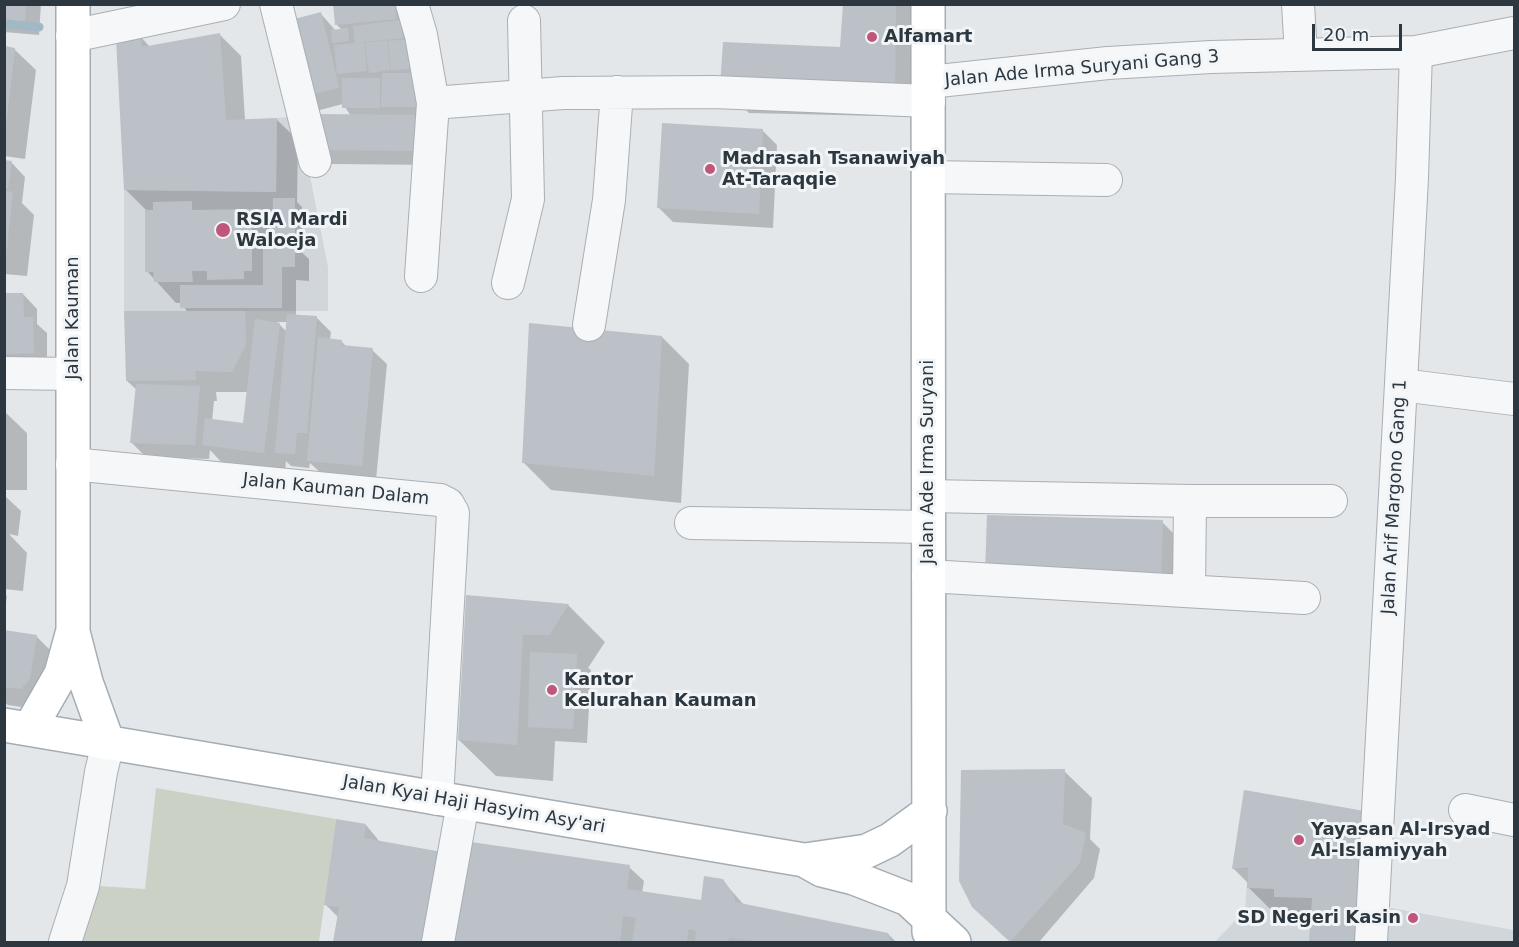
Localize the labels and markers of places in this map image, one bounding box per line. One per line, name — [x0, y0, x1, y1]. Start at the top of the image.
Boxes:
place label: Alfamart — [884, 26, 972, 48]
marker: Alfamart — [865, 30, 879, 44]
place label: Madrasah Tsanawiyah At-Taraqqie — [722, 148, 945, 190]
marker: Madrasah Tsanawiyah At-Taraqqie — [703, 162, 717, 176]
place label: RSIA Mardi Waloeja — [236, 209, 348, 252]
marker: RSIA Mardi Waloeja — [214, 221, 232, 239]
place label: Kantor Kelurahan Kauman — [564, 669, 757, 712]
marker: Kantor Kelurahan Kauman — [545, 683, 559, 697]
place label: Yayasan Al-Irsyad Al-Islamiyyah — [1311, 819, 1490, 862]
marker: Yayasan Al-Irsyad Al-Islamiyyah — [1292, 833, 1306, 847]
place label: SD Negeri Kasin — [1237, 907, 1401, 929]
marker: SD Negeri Kasin — [1406, 911, 1420, 925]

